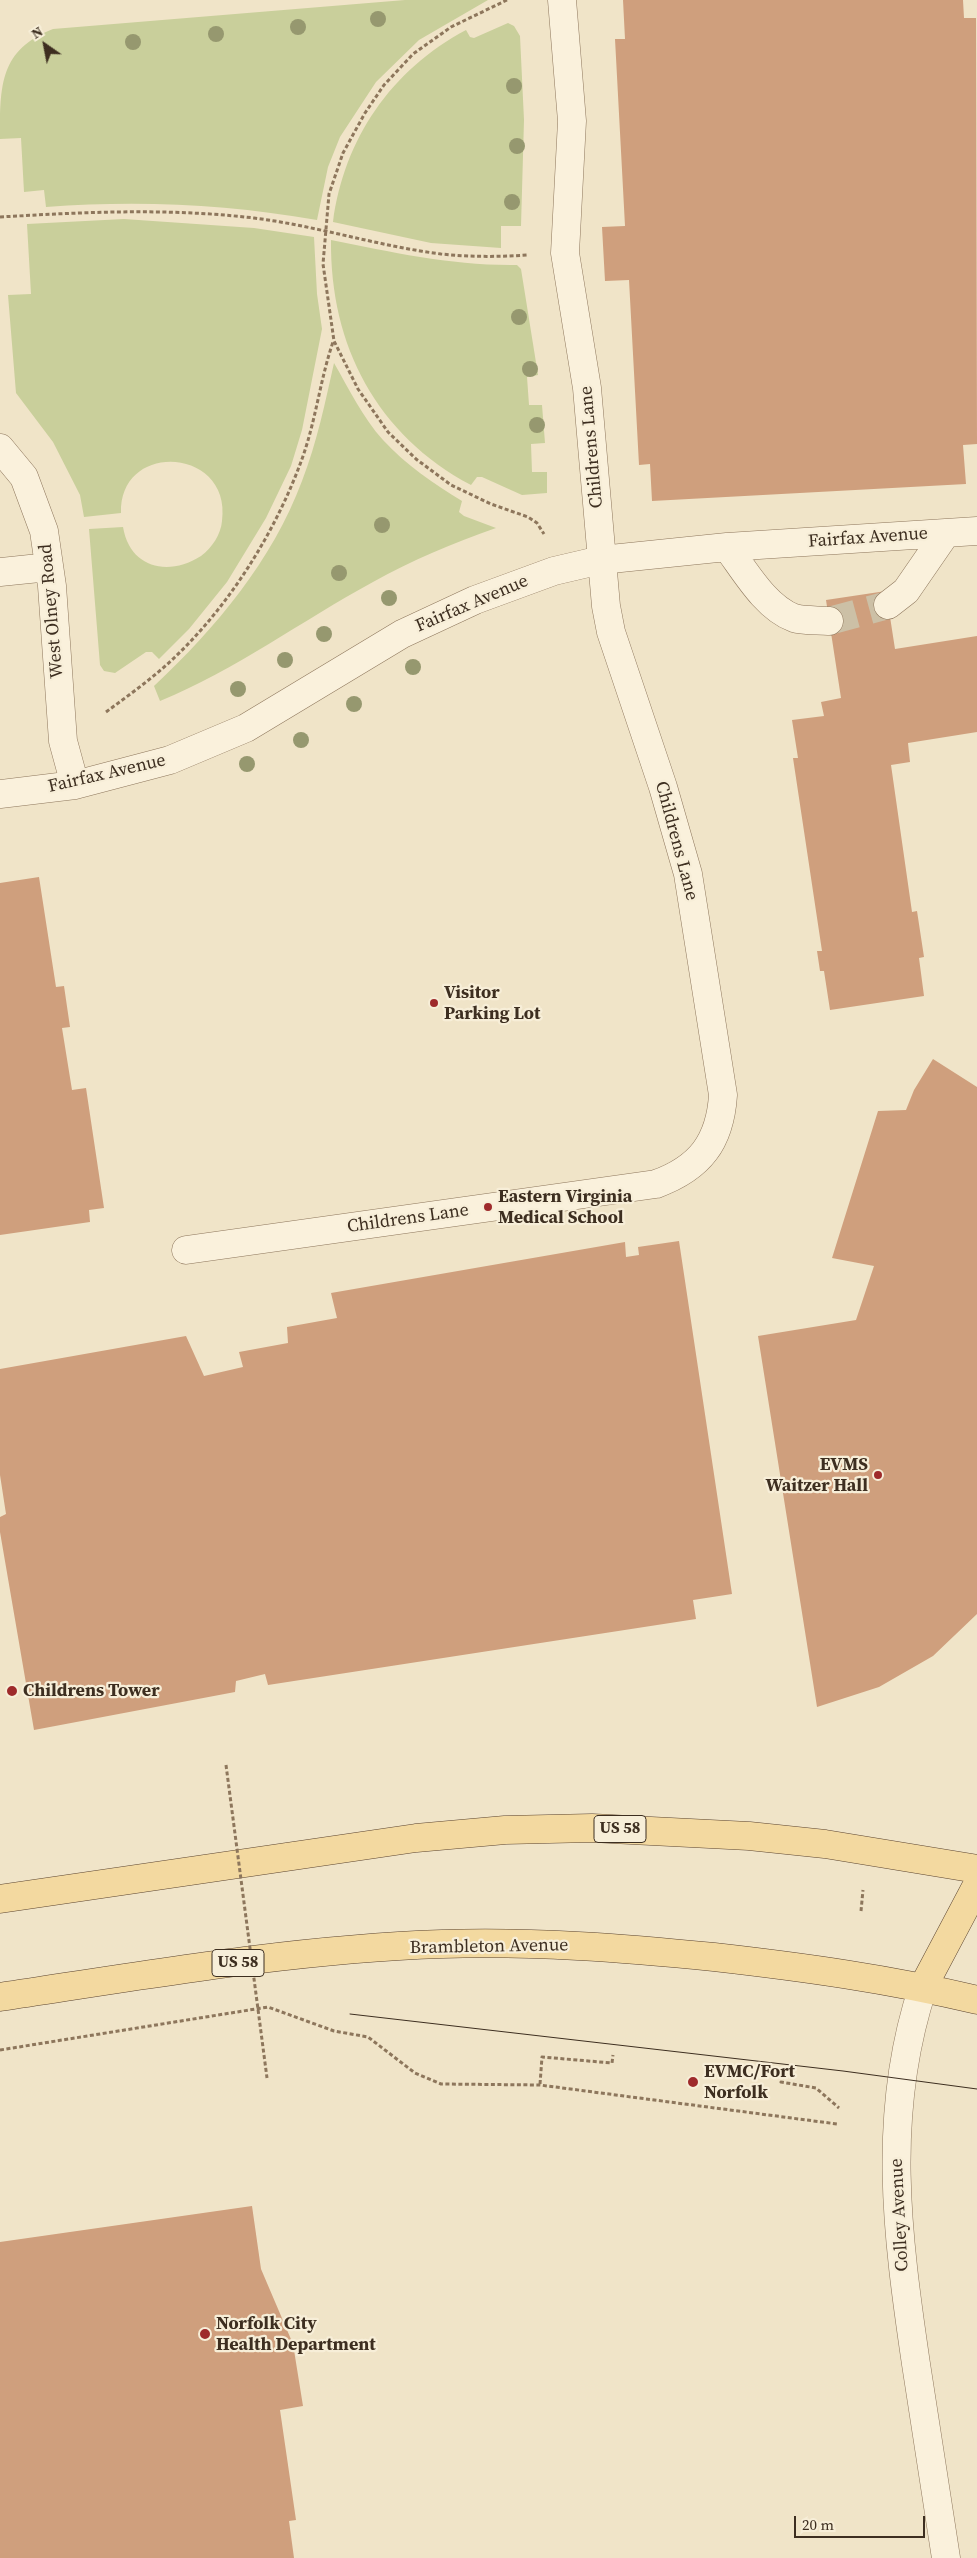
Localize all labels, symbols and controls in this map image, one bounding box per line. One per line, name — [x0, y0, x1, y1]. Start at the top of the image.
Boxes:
north arrow — [20, 20, 70, 70]
text: N — [27, 21, 47, 44]
street label: Childrens Lane — [576, 385, 608, 509]
street label: Fairfax Avenue — [807, 523, 929, 553]
street label: West Olney Road — [35, 543, 69, 679]
street label: Fairfax Avenue — [412, 571, 532, 637]
street label: Fairfax Avenue — [46, 750, 168, 798]
street label: Childrens Lane — [650, 779, 702, 903]
place label: Visitor Parking Lot — [444, 982, 540, 1024]
marker: Visitor Parking Lot — [428, 997, 440, 1009]
place label: Eastern Virginia Medical School — [498, 1186, 632, 1228]
street label: Childrens Lane — [346, 1200, 470, 1238]
marker: Eastern Virginia Medical School — [482, 1201, 494, 1213]
place label: EVMS Waitzer Hall — [765, 1454, 868, 1496]
marker: EVMS Waitzer Hall — [872, 1469, 884, 1481]
place label: Childrens Tower — [23, 1680, 160, 1702]
marker: Childrens Tower — [5, 1684, 19, 1698]
road number: US 58 — [594, 1816, 646, 1842]
street label: Brambleton Avenue — [409, 1935, 569, 1959]
road number: US 58 — [212, 1950, 264, 1976]
place label: EVMC/Fort Norfolk — [704, 2061, 795, 2104]
marker: EVMC/Fort Norfolk — [686, 2075, 700, 2089]
street label: Colley Avenue — [886, 2158, 914, 2272]
place label: Norfolk City Health Department — [216, 2313, 376, 2356]
marker: Norfolk City Health Department — [198, 2327, 212, 2341]
scale bar — [797, 2506, 928, 2538]
text: 20 m — [802, 2514, 834, 2535]

